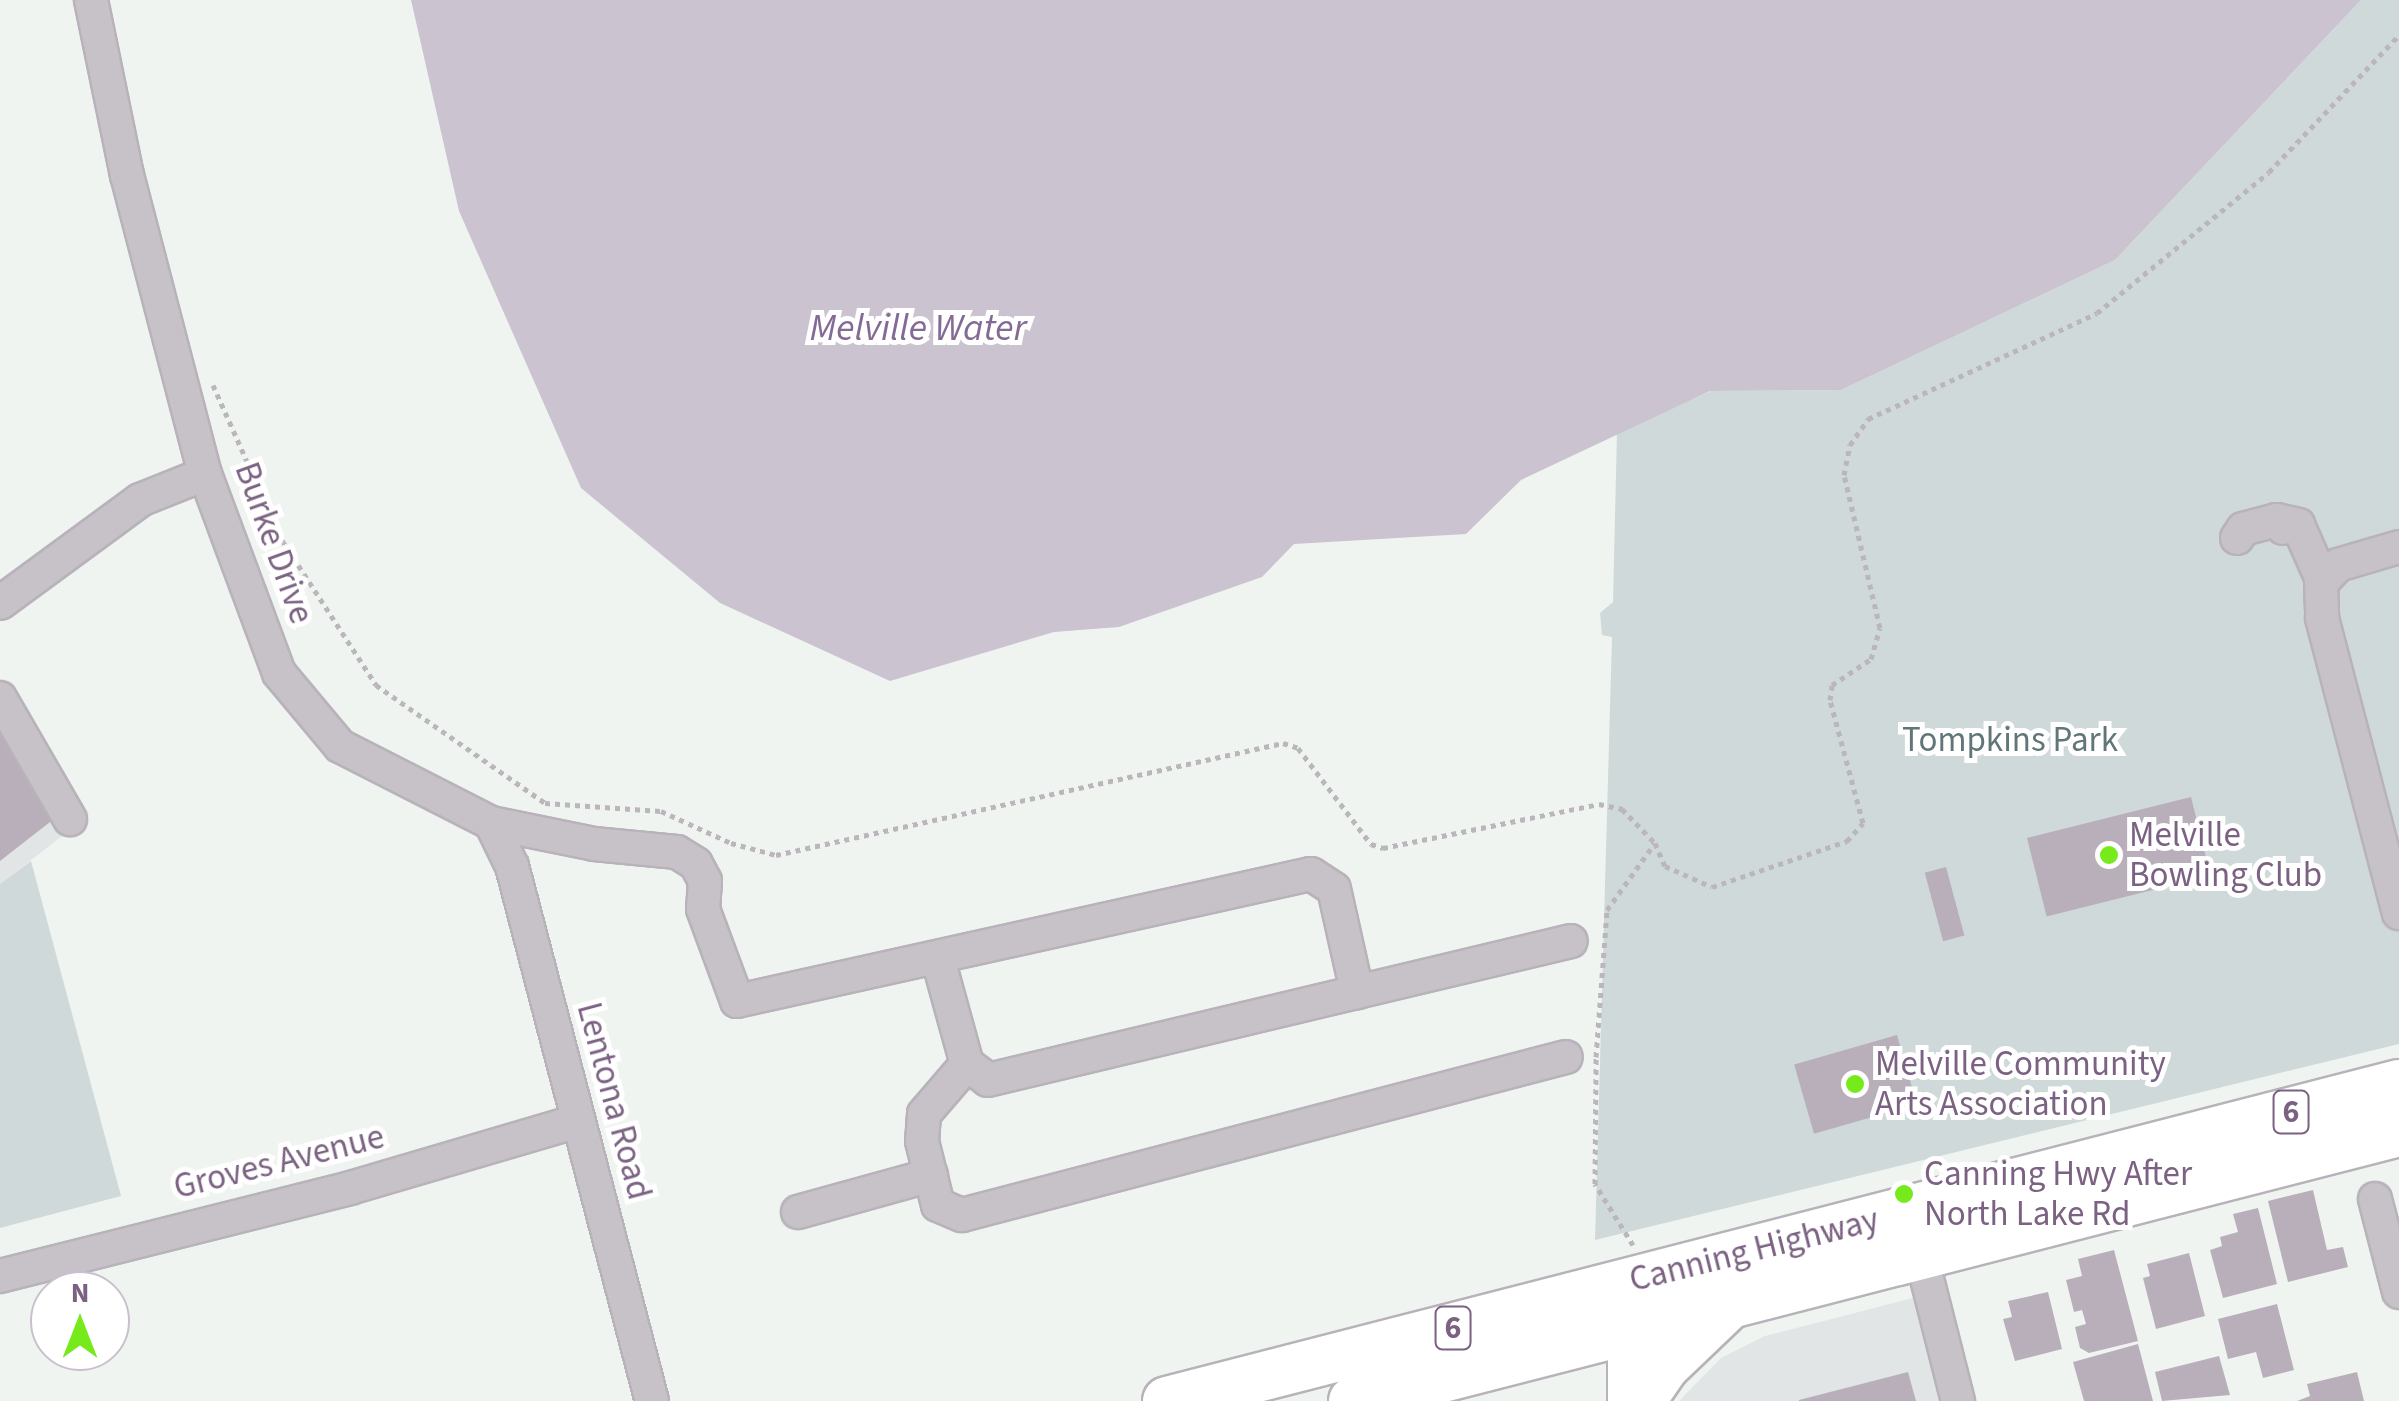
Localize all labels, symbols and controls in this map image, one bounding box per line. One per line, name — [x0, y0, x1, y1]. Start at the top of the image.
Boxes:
water label: Melville Water — [809, 306, 1027, 352]
street label: Burke Drive — [225, 457, 323, 629]
park label: Tompkins Park — [1902, 719, 2118, 761]
place label: Melville Bowling Club — [2129, 814, 2322, 896]
marker: Melville Bowling Club — [2098, 844, 2120, 866]
street label: Lentona Road — [568, 998, 660, 1204]
place label: Melville Community Arts Association — [1875, 1043, 2166, 1125]
marker: Melville Community Arts Association — [1844, 1073, 1866, 1095]
road number: 6 — [2271, 1085, 2311, 1139]
street label: Groves Avenue — [169, 1116, 389, 1208]
place label: Canning Hwy After North Lake Rd — [1924, 1153, 2192, 1235]
marker: Canning Hwy After North Lake Rd — [1893, 1183, 1915, 1205]
street label: Canning Highway — [1625, 1199, 1883, 1301]
north arrow — [30, 1271, 130, 1371]
text: N — [71, 1273, 89, 1313]
road number: 6 — [1433, 1301, 1473, 1355]

